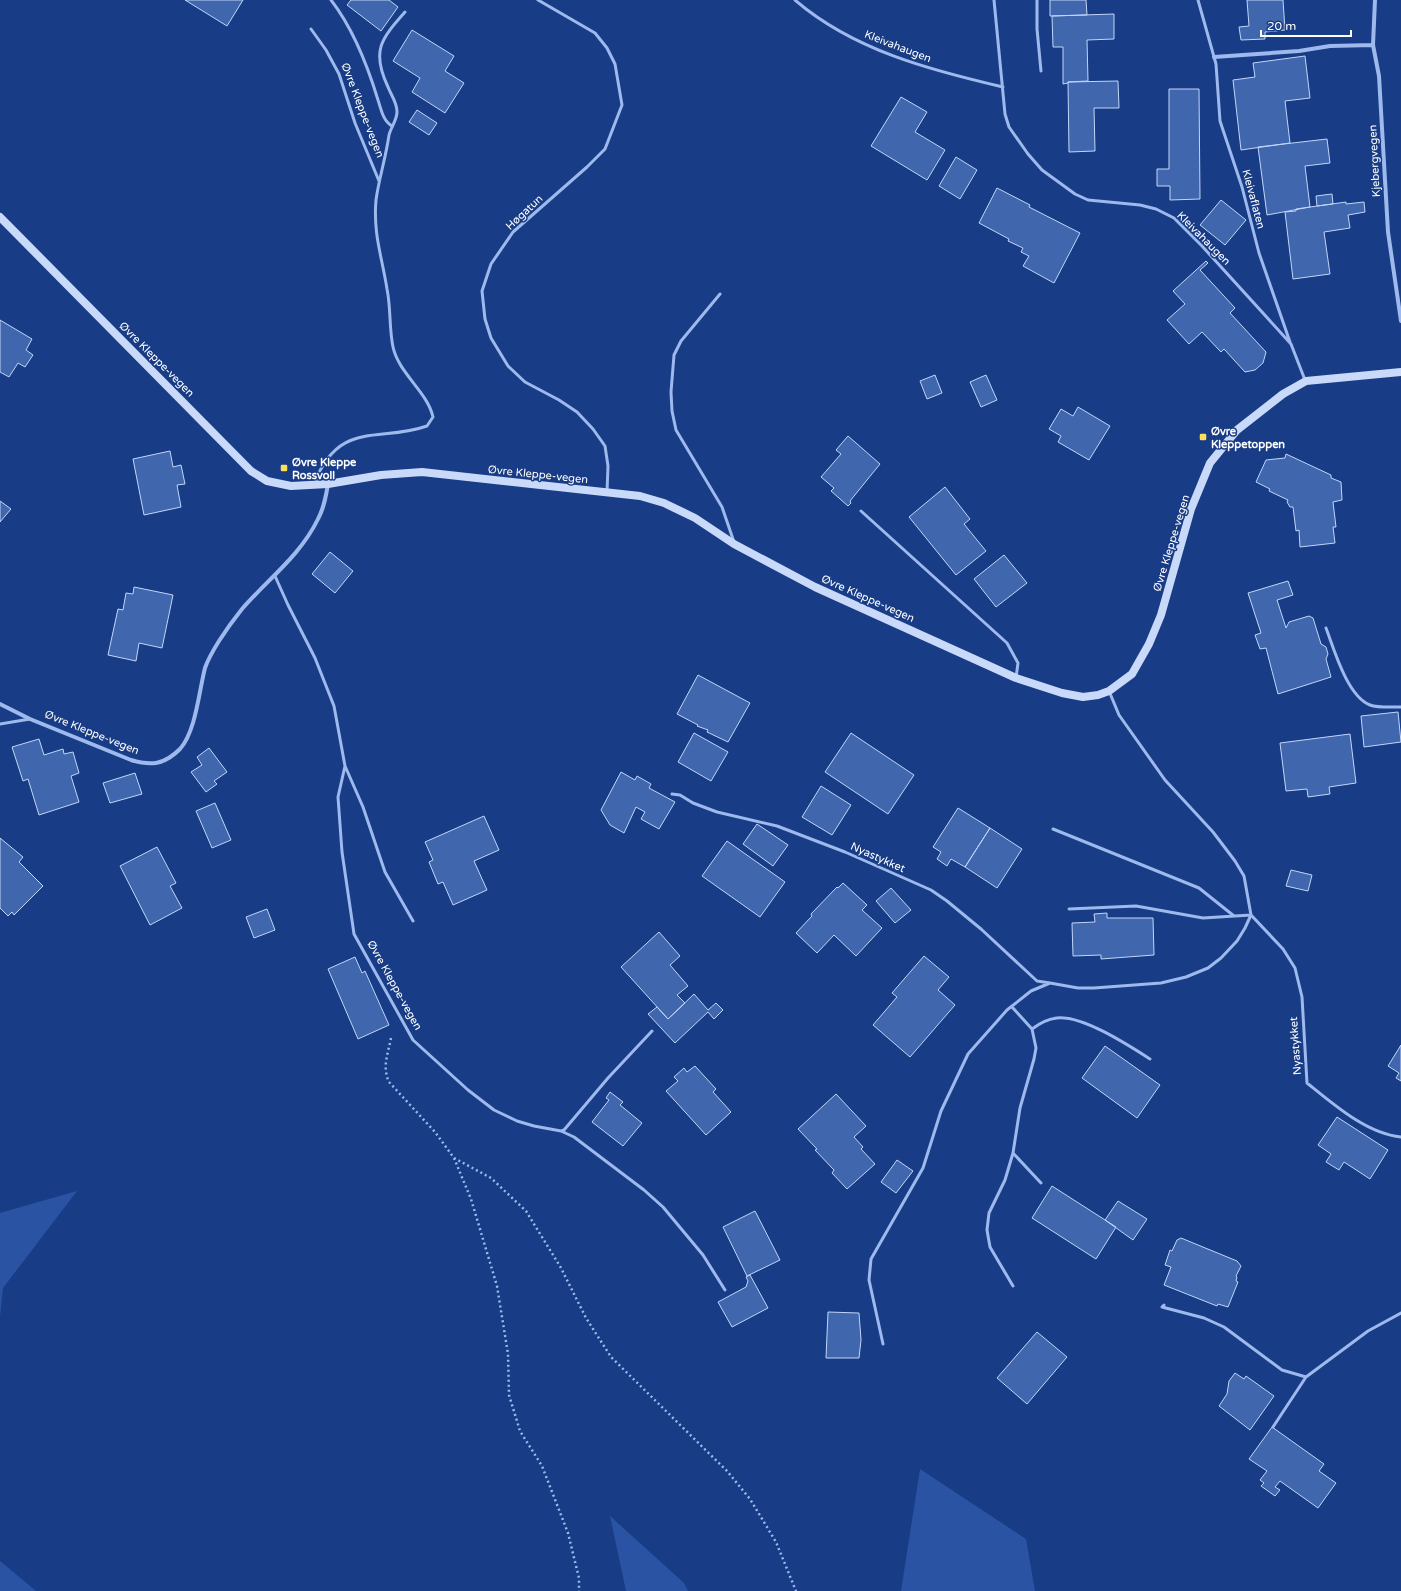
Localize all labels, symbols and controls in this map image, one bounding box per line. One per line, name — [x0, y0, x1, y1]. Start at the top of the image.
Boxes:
scale bar — [1261, 12, 1351, 38]
text: 20 m — [1267, 19, 1296, 33]
street label: Kleivahaugen — [863, 28, 933, 65]
street label: Øvre Kleppe-vegen — [338, 61, 387, 159]
street label: Kjebergvegen — [1366, 124, 1383, 197]
street label: Kleivaflaten — [1239, 168, 1268, 230]
street label: Høgatun — [503, 192, 545, 233]
street label: Kleivahaugen — [1174, 209, 1233, 268]
street label: Øvre Kleppe-vegen — [116, 319, 197, 400]
place label: Øvre Kleppetoppen — [1211, 425, 1285, 452]
marker: Øvre Kleppetoppen — [1198, 432, 1208, 442]
place label: Øvre Kleppe Rossvoll — [292, 456, 357, 482]
marker: Øvre Kleppe Rossvoll — [279, 463, 289, 473]
street label: Øvre Kleppe-vegen — [487, 463, 589, 486]
street label: Øvre Kleppe-vegen — [1151, 493, 1192, 593]
street label: Øvre Kleppe-vegen — [819, 572, 916, 625]
street label: Øvre Kleppe-vegen — [43, 708, 141, 757]
street label: Nyastykket — [848, 840, 907, 875]
street label: Øvre Kleppe-vegen — [364, 938, 425, 1032]
street label: Nyastykket — [1287, 1016, 1304, 1076]

